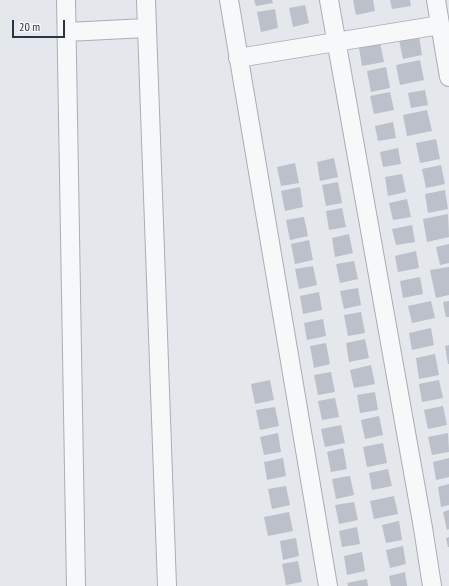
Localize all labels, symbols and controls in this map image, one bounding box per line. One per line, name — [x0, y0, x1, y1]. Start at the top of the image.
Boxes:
scale bar — [14, 12, 67, 38]
text: 20 m — [19, 19, 40, 34]

